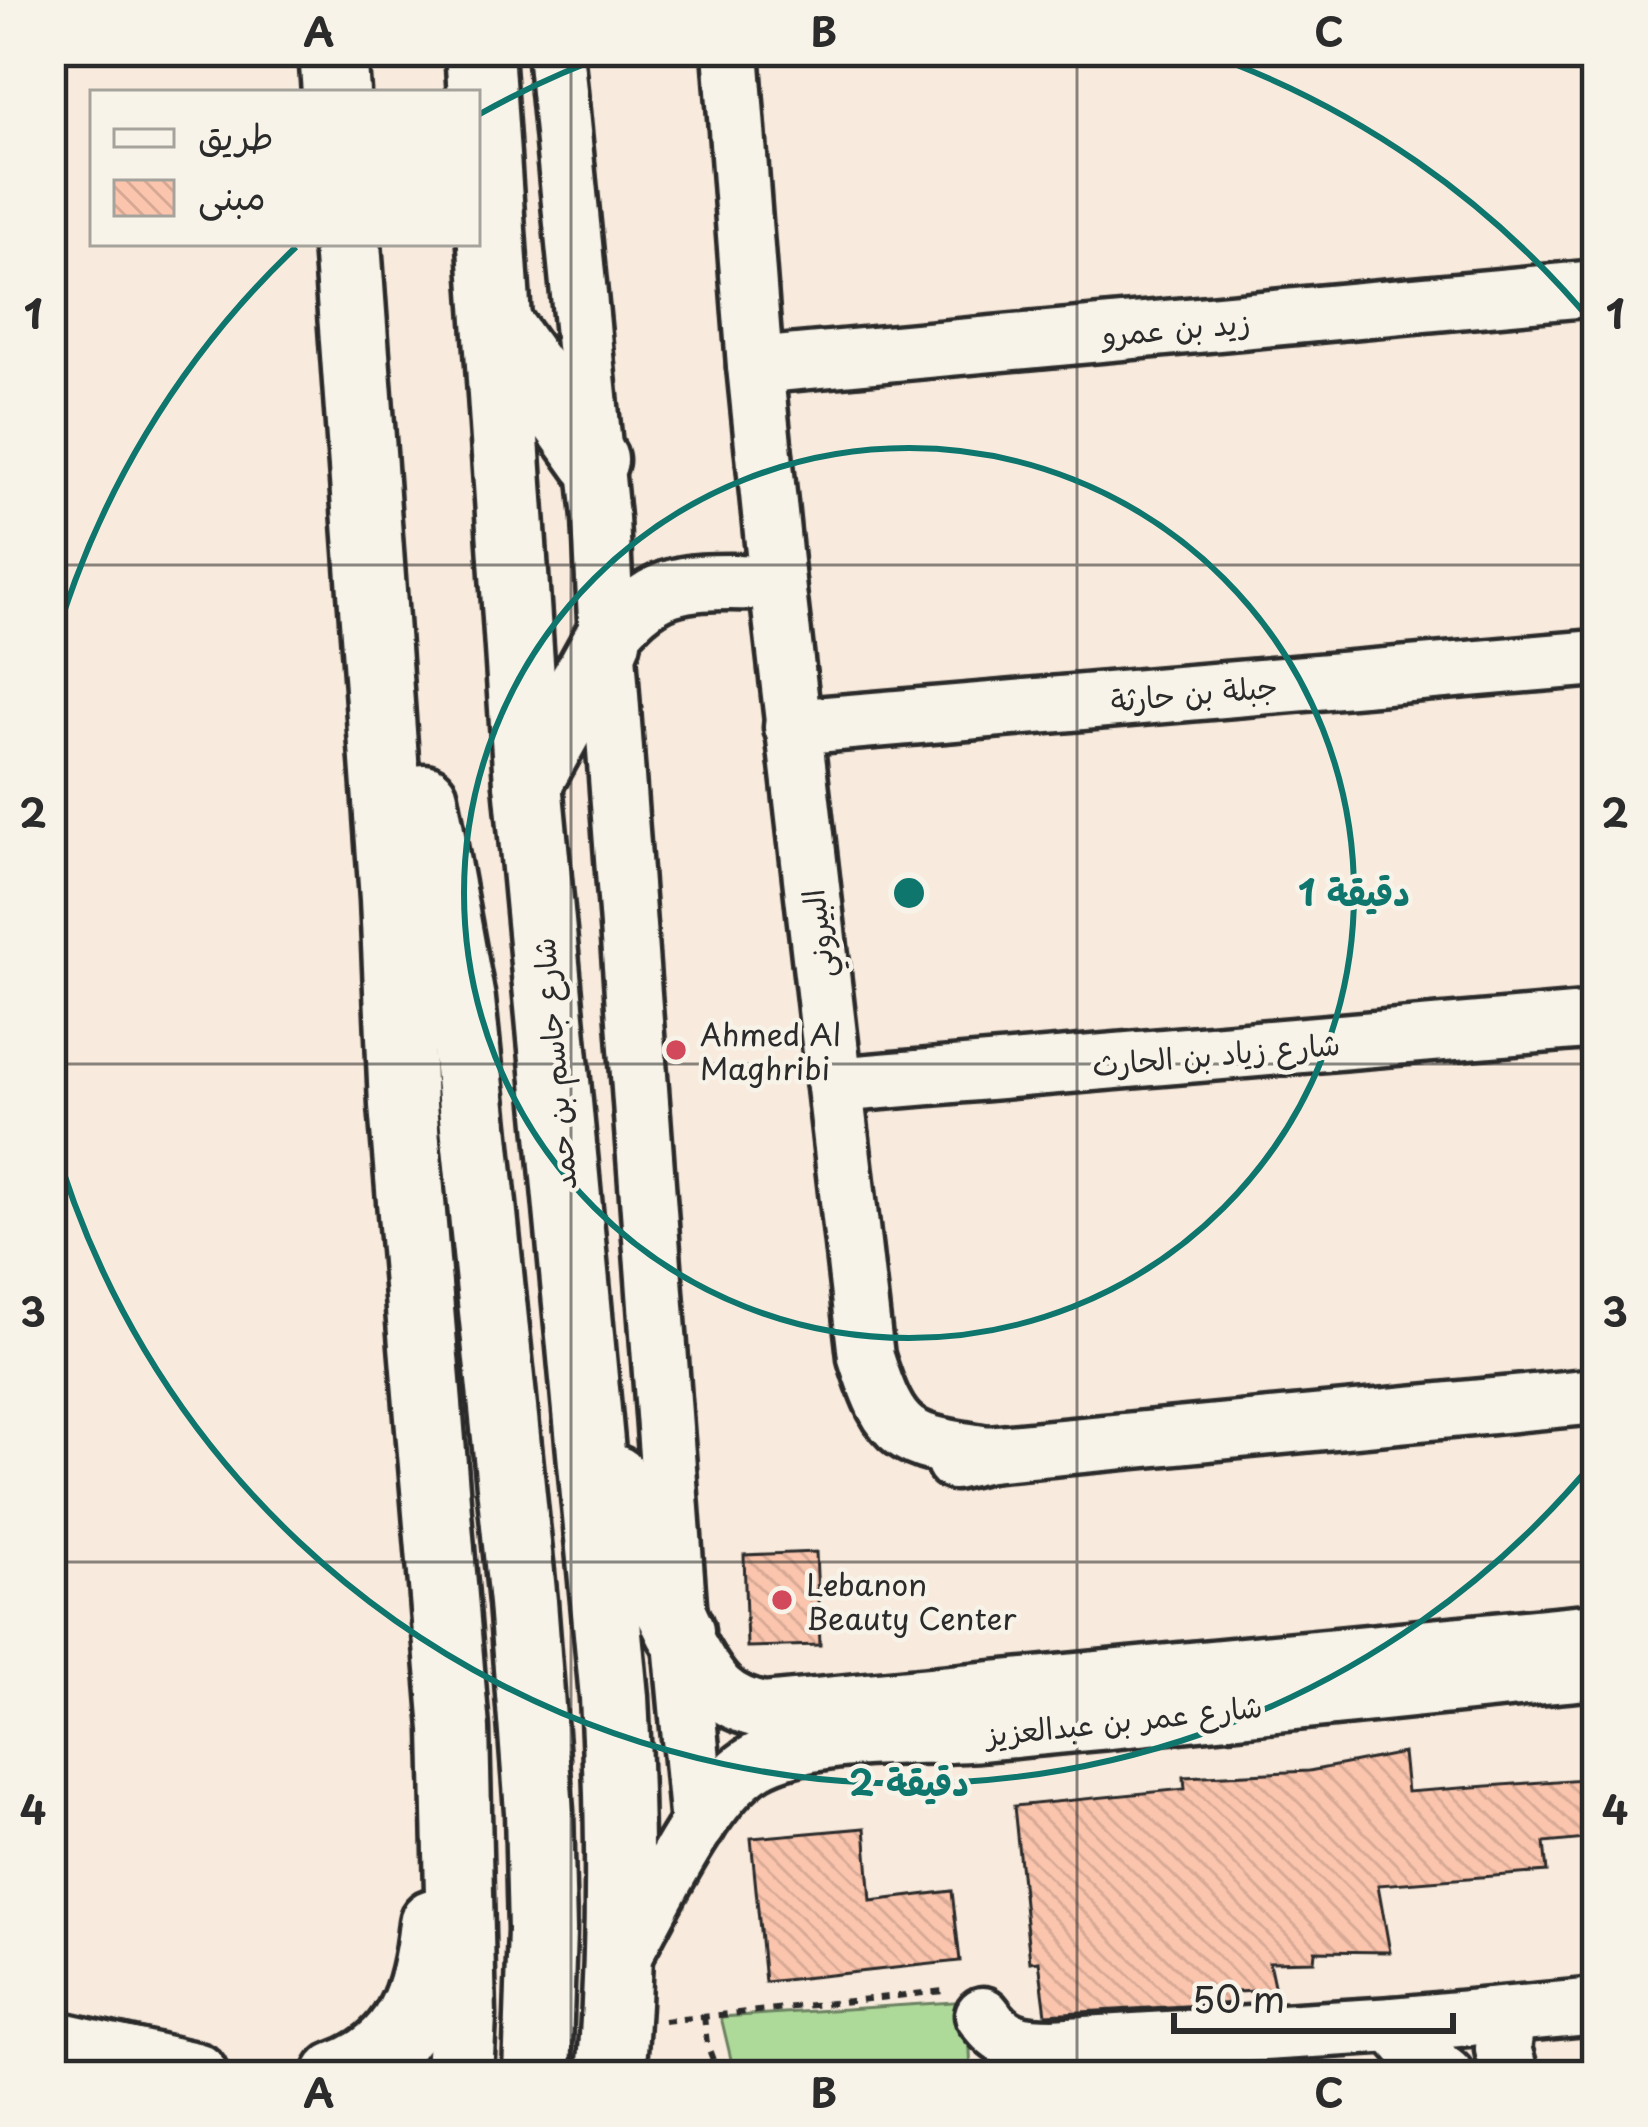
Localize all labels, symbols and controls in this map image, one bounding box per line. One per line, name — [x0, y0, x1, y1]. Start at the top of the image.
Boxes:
text: A — [304, 1, 334, 60]
text: B — [811, 1, 837, 60]
text: C — [1314, 1, 1344, 60]
legend — [90, 90, 480, 246]
text: طريق — [198, 108, 274, 162]
text: مبنى — [198, 168, 266, 222]
text: 1 — [24, 283, 42, 342]
text: 1 — [1606, 283, 1624, 342]
street label: زيد بن عمرو — [1098, 298, 1252, 356]
street label: جبلة بن حارثة — [1109, 662, 1279, 722]
text: 2 — [19, 782, 47, 841]
text: 2 — [1601, 782, 1629, 841]
text: 1 دقيقة — [1298, 864, 1410, 918]
centre of rings — [888, 872, 930, 914]
street label: البيروني — [789, 886, 851, 981]
street label: شارع جاسم بن حمد — [520, 936, 588, 1192]
place label: Ahmed Al Maghribi — [700, 1011, 841, 1090]
street label: شارع زياد بن الحارث — [1090, 1020, 1342, 1087]
marker: Ahmed Al Maghribi — [663, 1037, 689, 1063]
text: 3 — [20, 1281, 46, 1340]
text: 3 — [1602, 1281, 1628, 1340]
place label: Lebanon Beauty Center — [806, 1561, 1016, 1640]
marker: Lebanon Beauty Center — [769, 1587, 795, 1613]
street label: شارع عمر بن عبدالعزيز — [981, 1682, 1265, 1757]
text: 2 دقيقة — [849, 1754, 969, 1808]
text: 4 — [20, 1779, 46, 1838]
text: 4 — [1602, 1779, 1628, 1838]
scale bar — [1174, 1959, 1453, 2033]
text: 50 m — [1192, 1971, 1285, 2025]
text: A — [304, 2062, 334, 2121]
text: B — [811, 2062, 837, 2121]
text: C — [1314, 2062, 1344, 2121]

